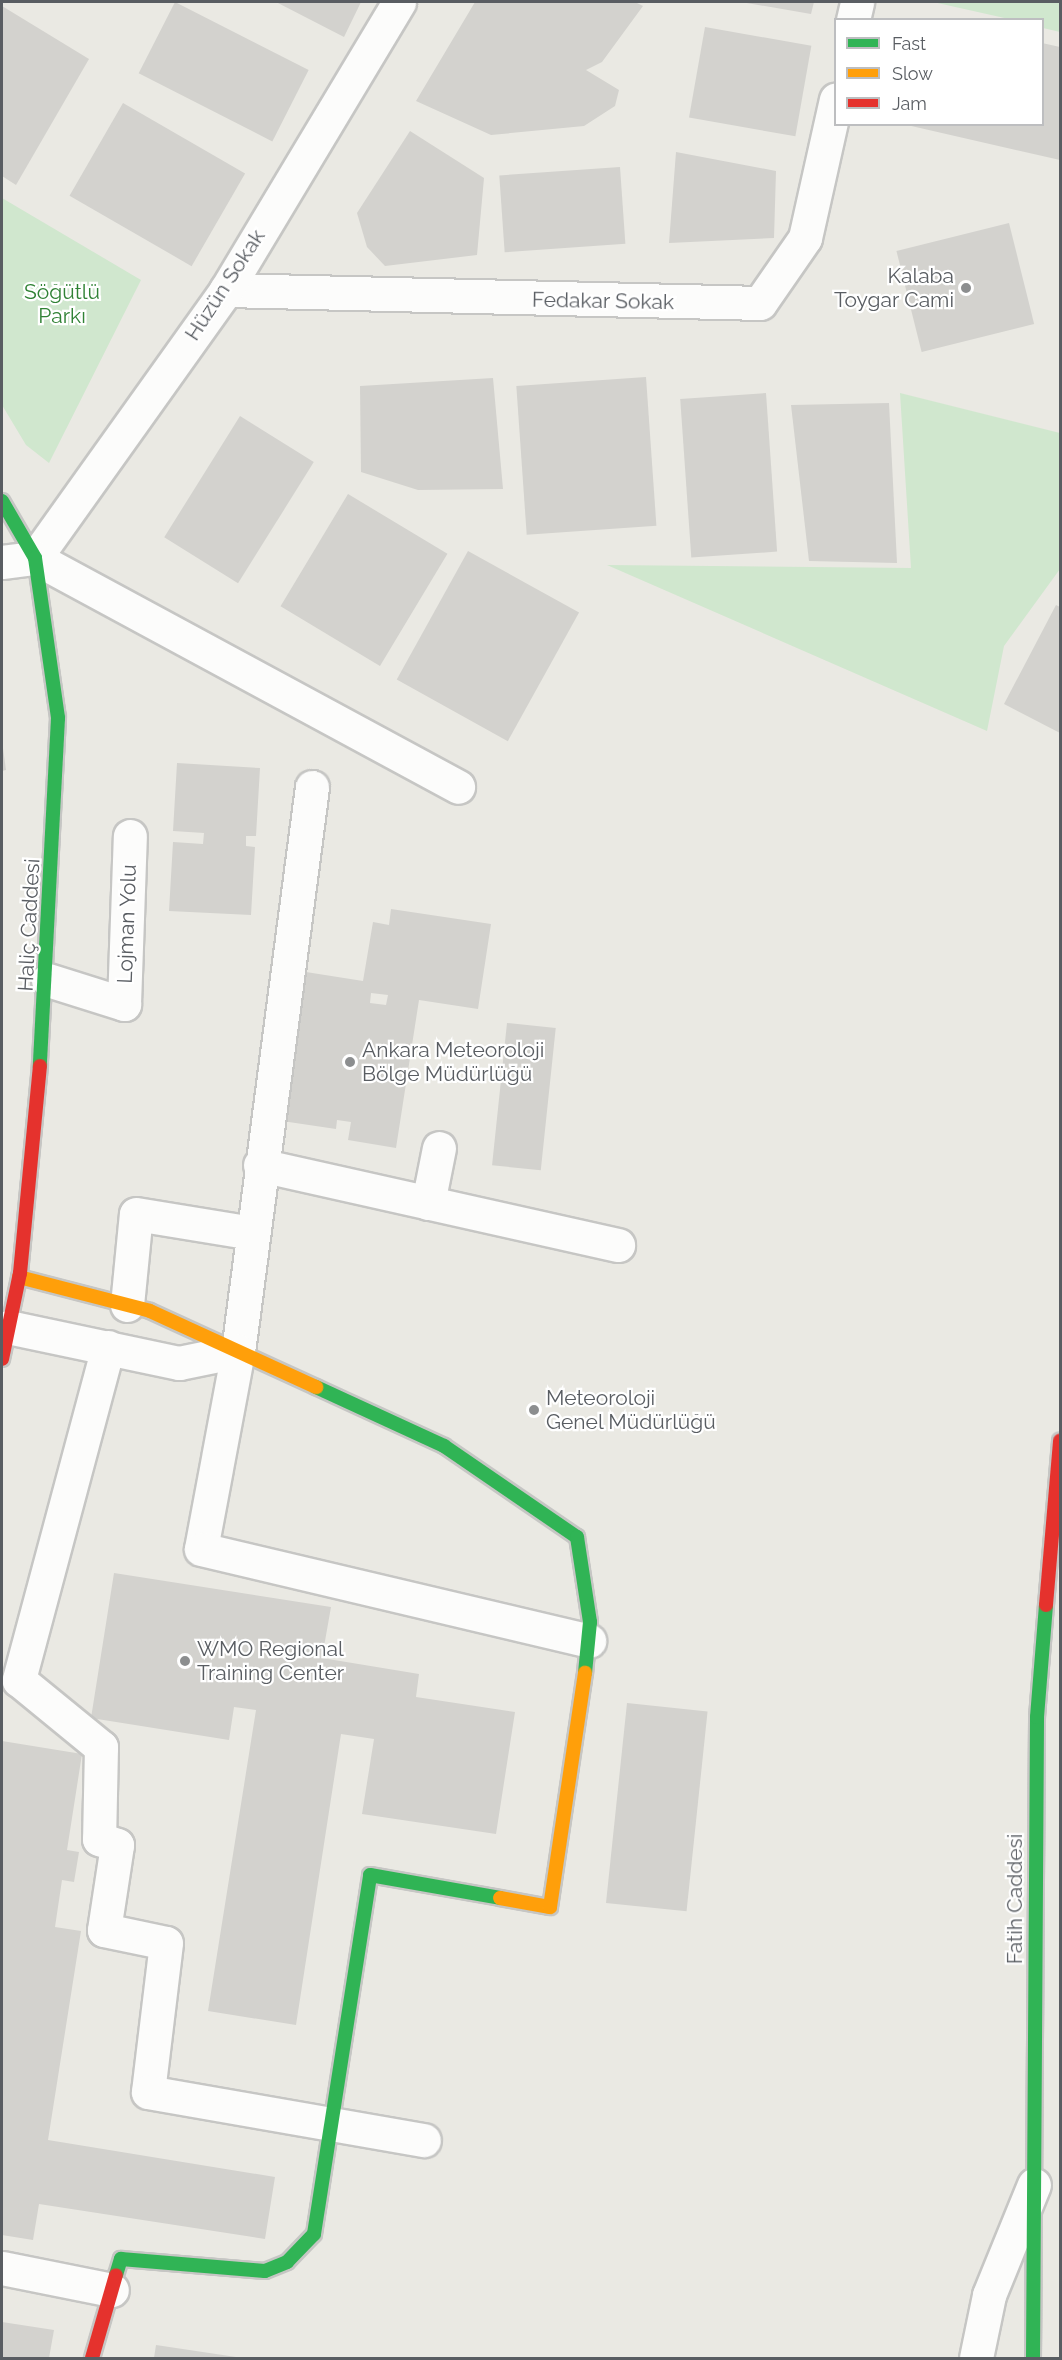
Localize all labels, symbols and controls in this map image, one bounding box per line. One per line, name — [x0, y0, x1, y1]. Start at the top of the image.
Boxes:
legend — [834, 18, 1044, 126]
text: Fast — [892, 33, 926, 54]
text: Slow — [892, 63, 933, 84]
text: Jam — [892, 93, 927, 114]
street label: Hüzün Sokak — [180, 225, 270, 345]
place label: Kalaba Toygar Cami — [834, 263, 954, 313]
park label: Söğütlü Parkı — [24, 279, 100, 329]
marker: Kalaba Toygar Cami — [959, 281, 973, 295]
street label: Fedakar Sokak — [531, 287, 675, 315]
street label: Haliç Caddesi — [13, 858, 45, 992]
street label: Lojman Yolu — [112, 864, 142, 984]
place label: Ankara Meteoroloji Bölge Müdürlüğü — [362, 1037, 544, 1087]
marker: Ankara Meteoroloji Bölge Müdürlüğü — [343, 1055, 357, 1069]
place label: Meteoroloji Genel Müdürlüğü — [546, 1385, 716, 1435]
marker: Meteoroloji Genel Müdürlüğü — [527, 1403, 541, 1417]
place label: WMO Regional Training Center — [197, 1636, 344, 1686]
marker: WMO Regional Training Center — [178, 1654, 192, 1668]
street label: Fatih Caddesi — [1002, 1834, 1028, 1964]

